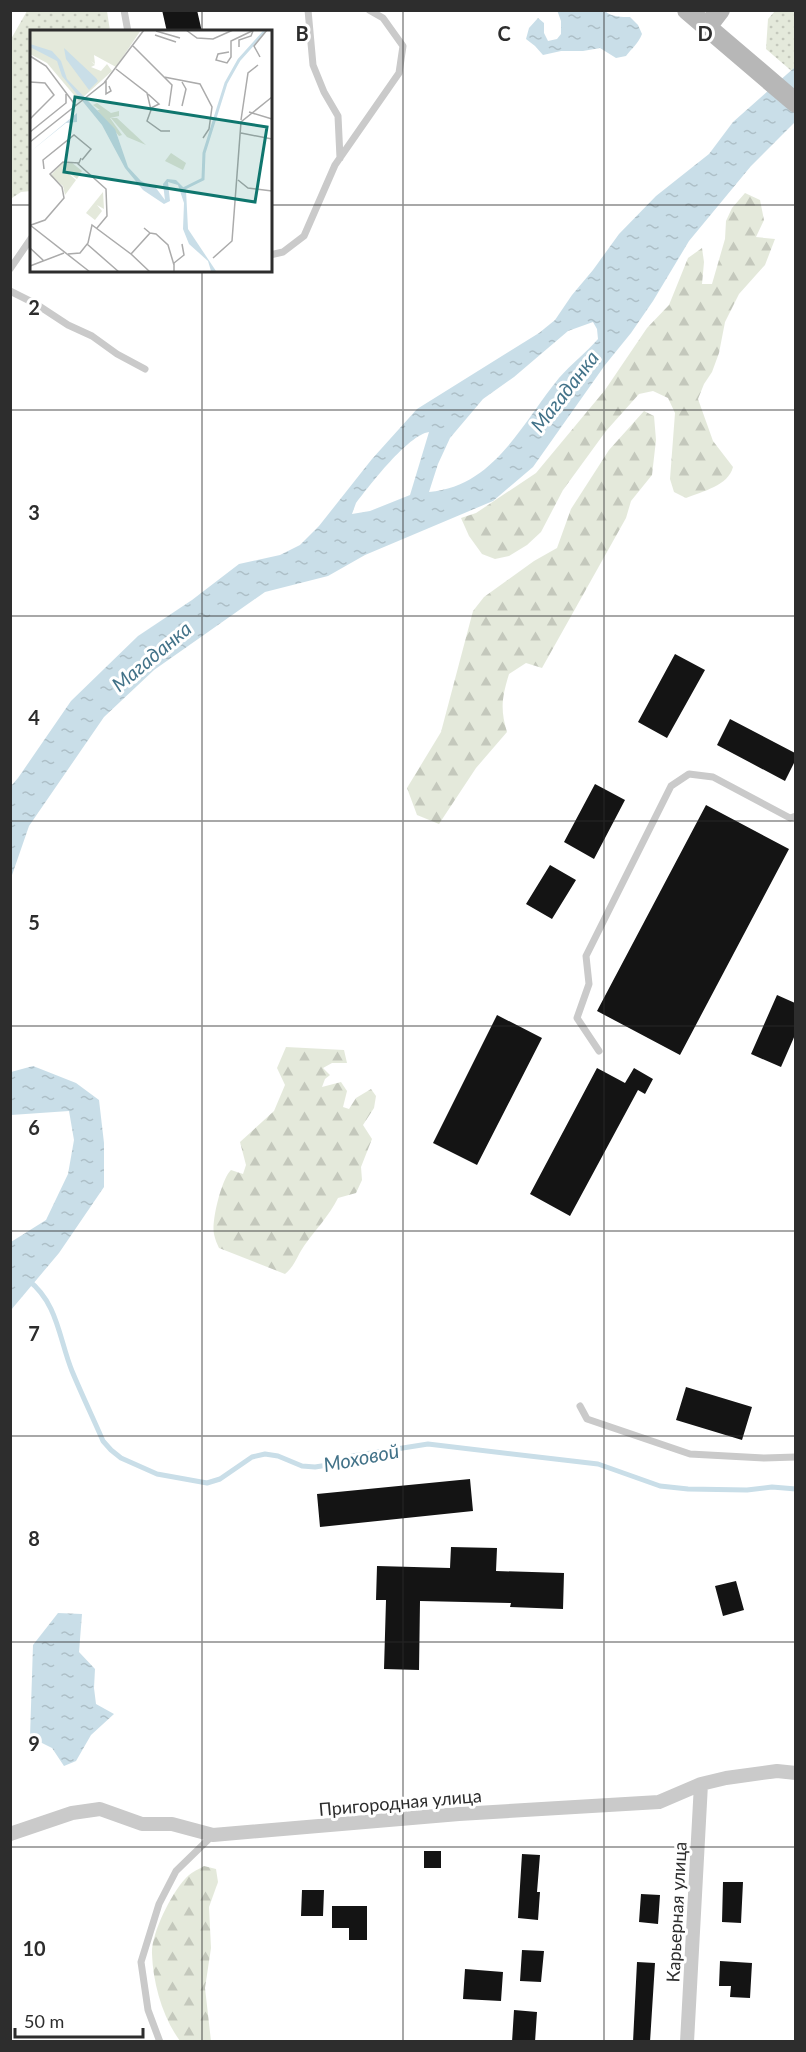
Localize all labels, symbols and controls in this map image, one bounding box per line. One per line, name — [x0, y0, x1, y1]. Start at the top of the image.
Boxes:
text: B — [295, 21, 309, 45]
text: C — [497, 21, 511, 45]
text: D — [697, 21, 713, 45]
inset map — [30, 30, 272, 272]
text: 2 — [28, 295, 40, 319]
water label: Магаданка — [525, 346, 603, 436]
text: 3 — [28, 500, 40, 524]
water label: Магаданка — [106, 616, 196, 696]
text: 4 — [28, 705, 40, 729]
text: 5 — [28, 910, 40, 934]
text: 6 — [28, 1115, 40, 1139]
text: 7 — [28, 1321, 40, 1345]
water label: Моховой — [321, 1438, 401, 1476]
text: 8 — [28, 1526, 40, 1550]
text: 9 — [28, 1731, 40, 1755]
street label: Пригородная улица — [318, 1784, 482, 1820]
street label: Карьерная улица — [661, 1841, 691, 1983]
text: 10 — [22, 1936, 46, 1960]
scale bar — [15, 2001, 142, 2039]
text: 50 m — [24, 2010, 64, 2032]

